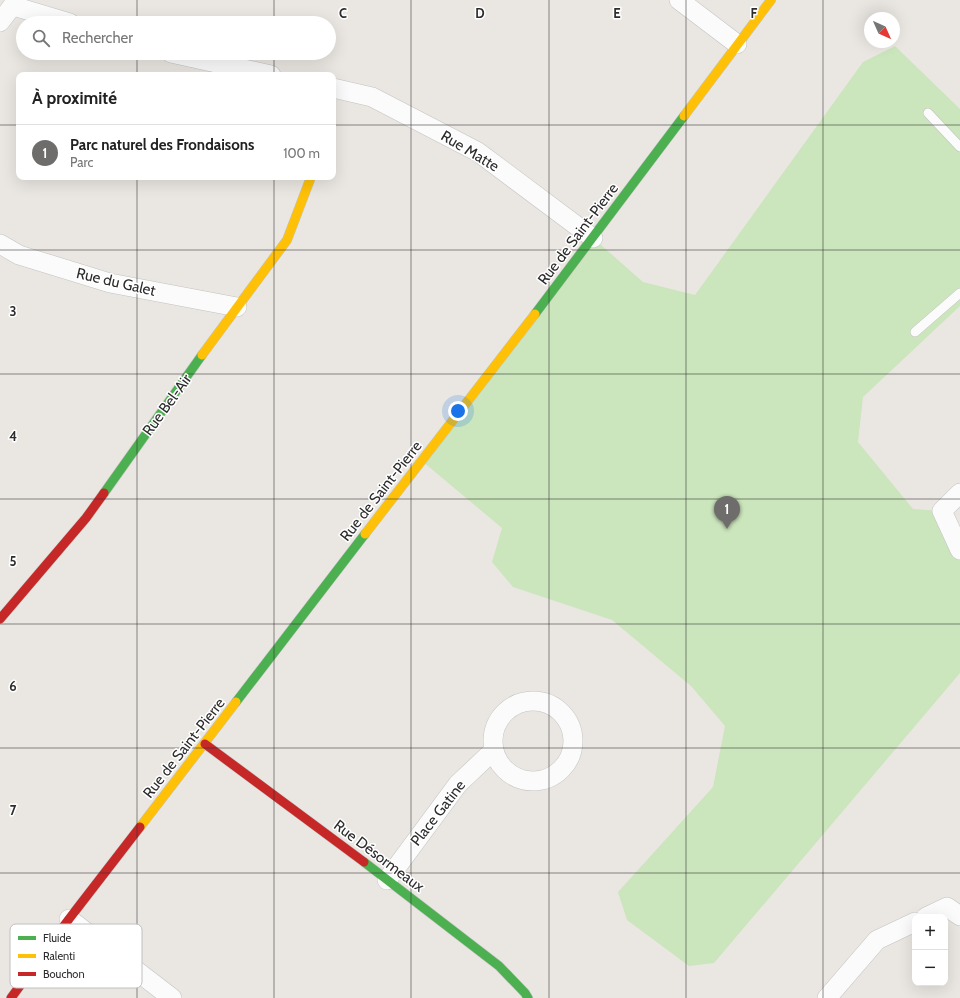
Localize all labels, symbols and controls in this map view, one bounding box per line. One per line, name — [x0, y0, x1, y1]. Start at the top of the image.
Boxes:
text: C — [339, 5, 347, 21]
text: D — [475, 5, 485, 21]
text: E — [613, 5, 621, 21]
text: F — [751, 5, 758, 21]
north arrow — [864, 12, 900, 48]
search box — [16, 16, 336, 60]
icon: search — [30, 27, 52, 49]
text: Rechercher — [62, 29, 133, 47]
text: À proximité — [32, 88, 117, 108]
street label: Rue Matte — [438, 127, 503, 176]
text: Parc naturel des Frondaisons — [70, 136, 254, 154]
text: 1 — [43, 145, 47, 161]
text: 100 m — [283, 145, 320, 161]
text: Parc — [70, 154, 93, 170]
street label: Rue de Saint-Pierre — [534, 179, 622, 288]
street label: Rue du Galet — [75, 264, 157, 300]
text: 3 — [9, 303, 17, 319]
street label: Rue Bel-Air — [139, 371, 195, 439]
your location — [448, 401, 468, 421]
text: 4 — [9, 428, 17, 444]
street label: Rue de Saint-Pierre — [336, 437, 426, 545]
pin: 1 — [714, 496, 740, 529]
text: 5 — [10, 553, 17, 569]
text: 6 — [9, 678, 17, 694]
street label: Rue de Saint-Pierre — [139, 694, 229, 802]
street label: Place Gatine — [407, 776, 469, 849]
text: 7 — [10, 802, 17, 818]
street label: Rue Désormeaux — [330, 816, 428, 896]
map controls — [912, 914, 948, 986]
button: + — [912, 914, 948, 950]
legend — [10, 924, 142, 988]
text: Fluide — [43, 931, 72, 945]
text: Ralenti — [43, 949, 75, 963]
button: − — [912, 950, 948, 986]
text: Bouchon — [43, 967, 85, 981]

